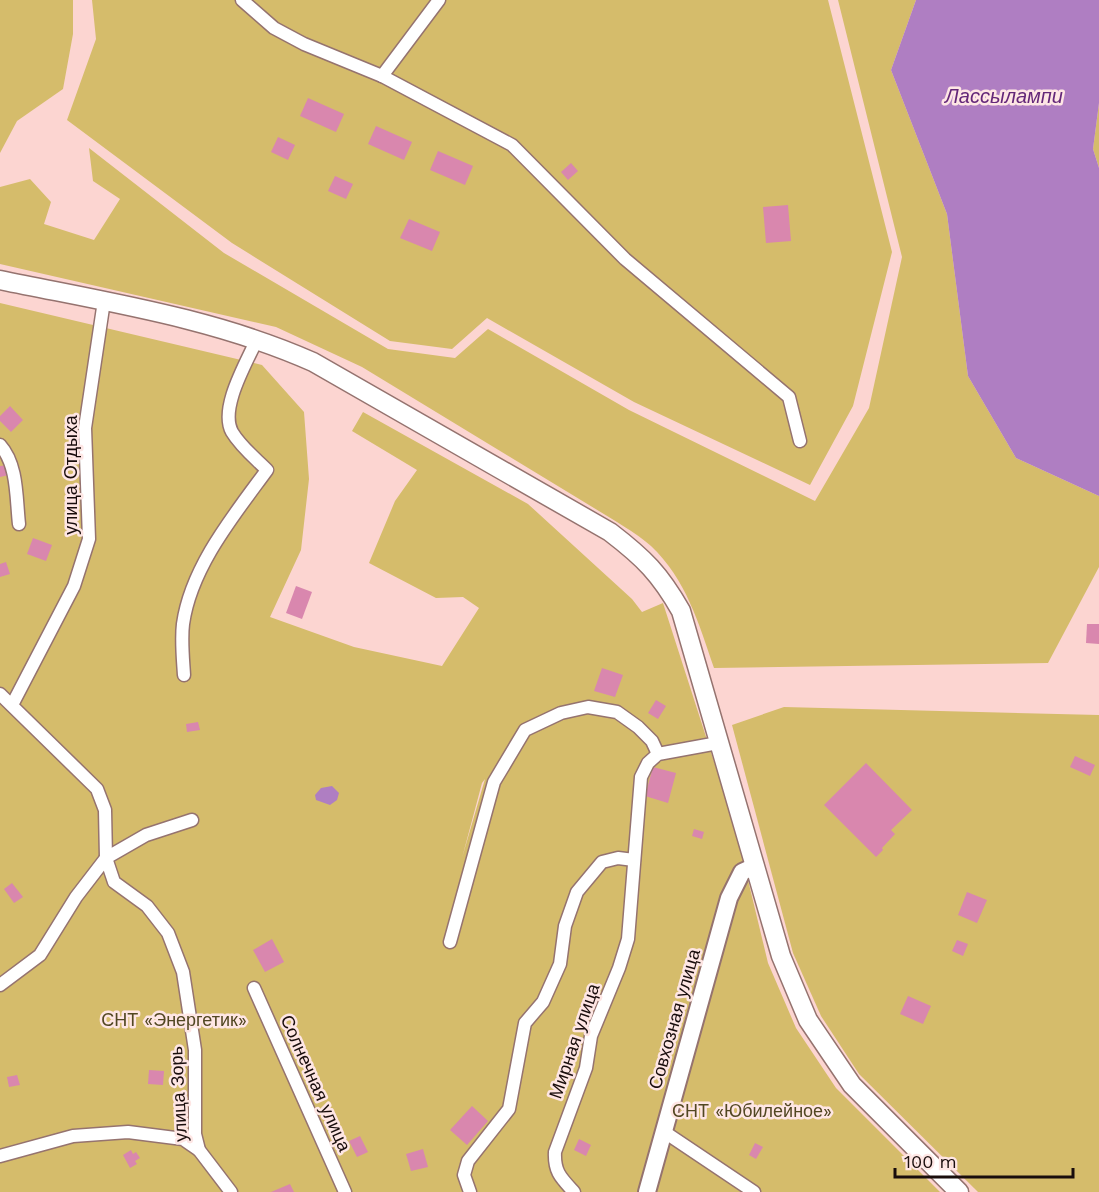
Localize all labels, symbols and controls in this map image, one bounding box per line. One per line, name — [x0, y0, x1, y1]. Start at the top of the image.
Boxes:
water label: Лассылампи — [943, 84, 1063, 108]
street label: улица Отдыха — [60, 414, 81, 535]
street label: Совхозная улица — [644, 946, 704, 1091]
street label: Мирная улица — [544, 980, 604, 1101]
park label: СНТ «Энергетик» — [101, 1009, 247, 1030]
street label: Солнечная улица — [276, 1012, 356, 1155]
street label: улица Зорь — [165, 1046, 191, 1142]
park label: СНТ «Юбилейное» — [672, 1100, 832, 1121]
scale bar — [895, 1141, 1074, 1179]
text: 100 m — [904, 1151, 957, 1172]

